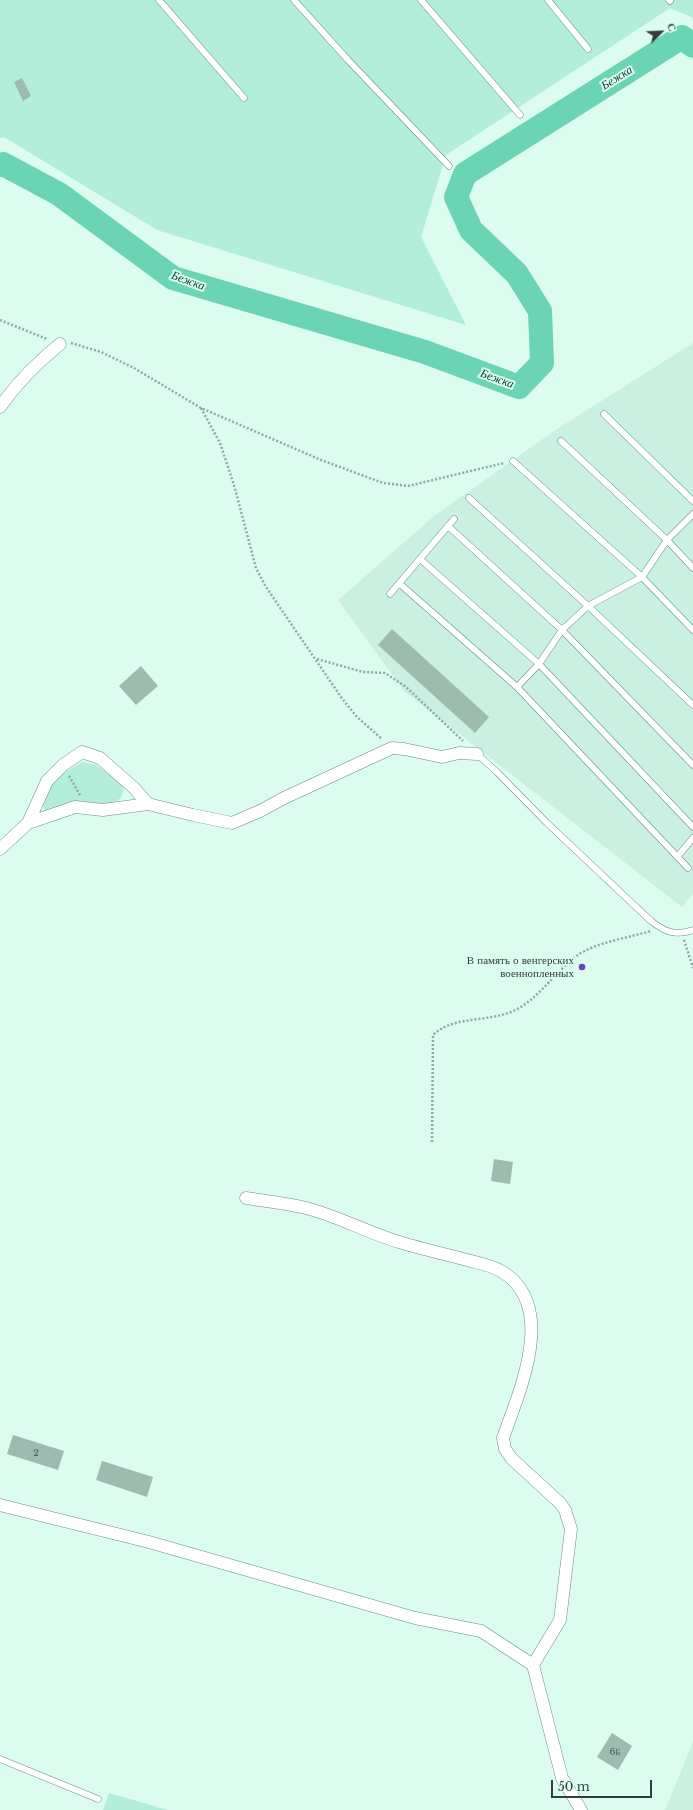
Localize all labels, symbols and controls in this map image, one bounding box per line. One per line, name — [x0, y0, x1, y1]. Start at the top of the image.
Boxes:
north arrow — [641, 12, 681, 52]
text: С — [664, 21, 680, 34]
water label: Бежка — [599, 63, 635, 93]
water label: Бежка — [169, 268, 207, 294]
water label: Бежка — [478, 366, 516, 392]
place label: В память о венгерских военнопленных — [467, 954, 574, 980]
marker: В память о венгерских военнопленных — [577, 962, 587, 972]
house number: 2 — [33, 1448, 39, 1458]
house number: 6Б — [610, 1747, 620, 1757]
scale bar — [553, 1772, 654, 1798]
text: 50 m — [558, 1779, 590, 1794]

